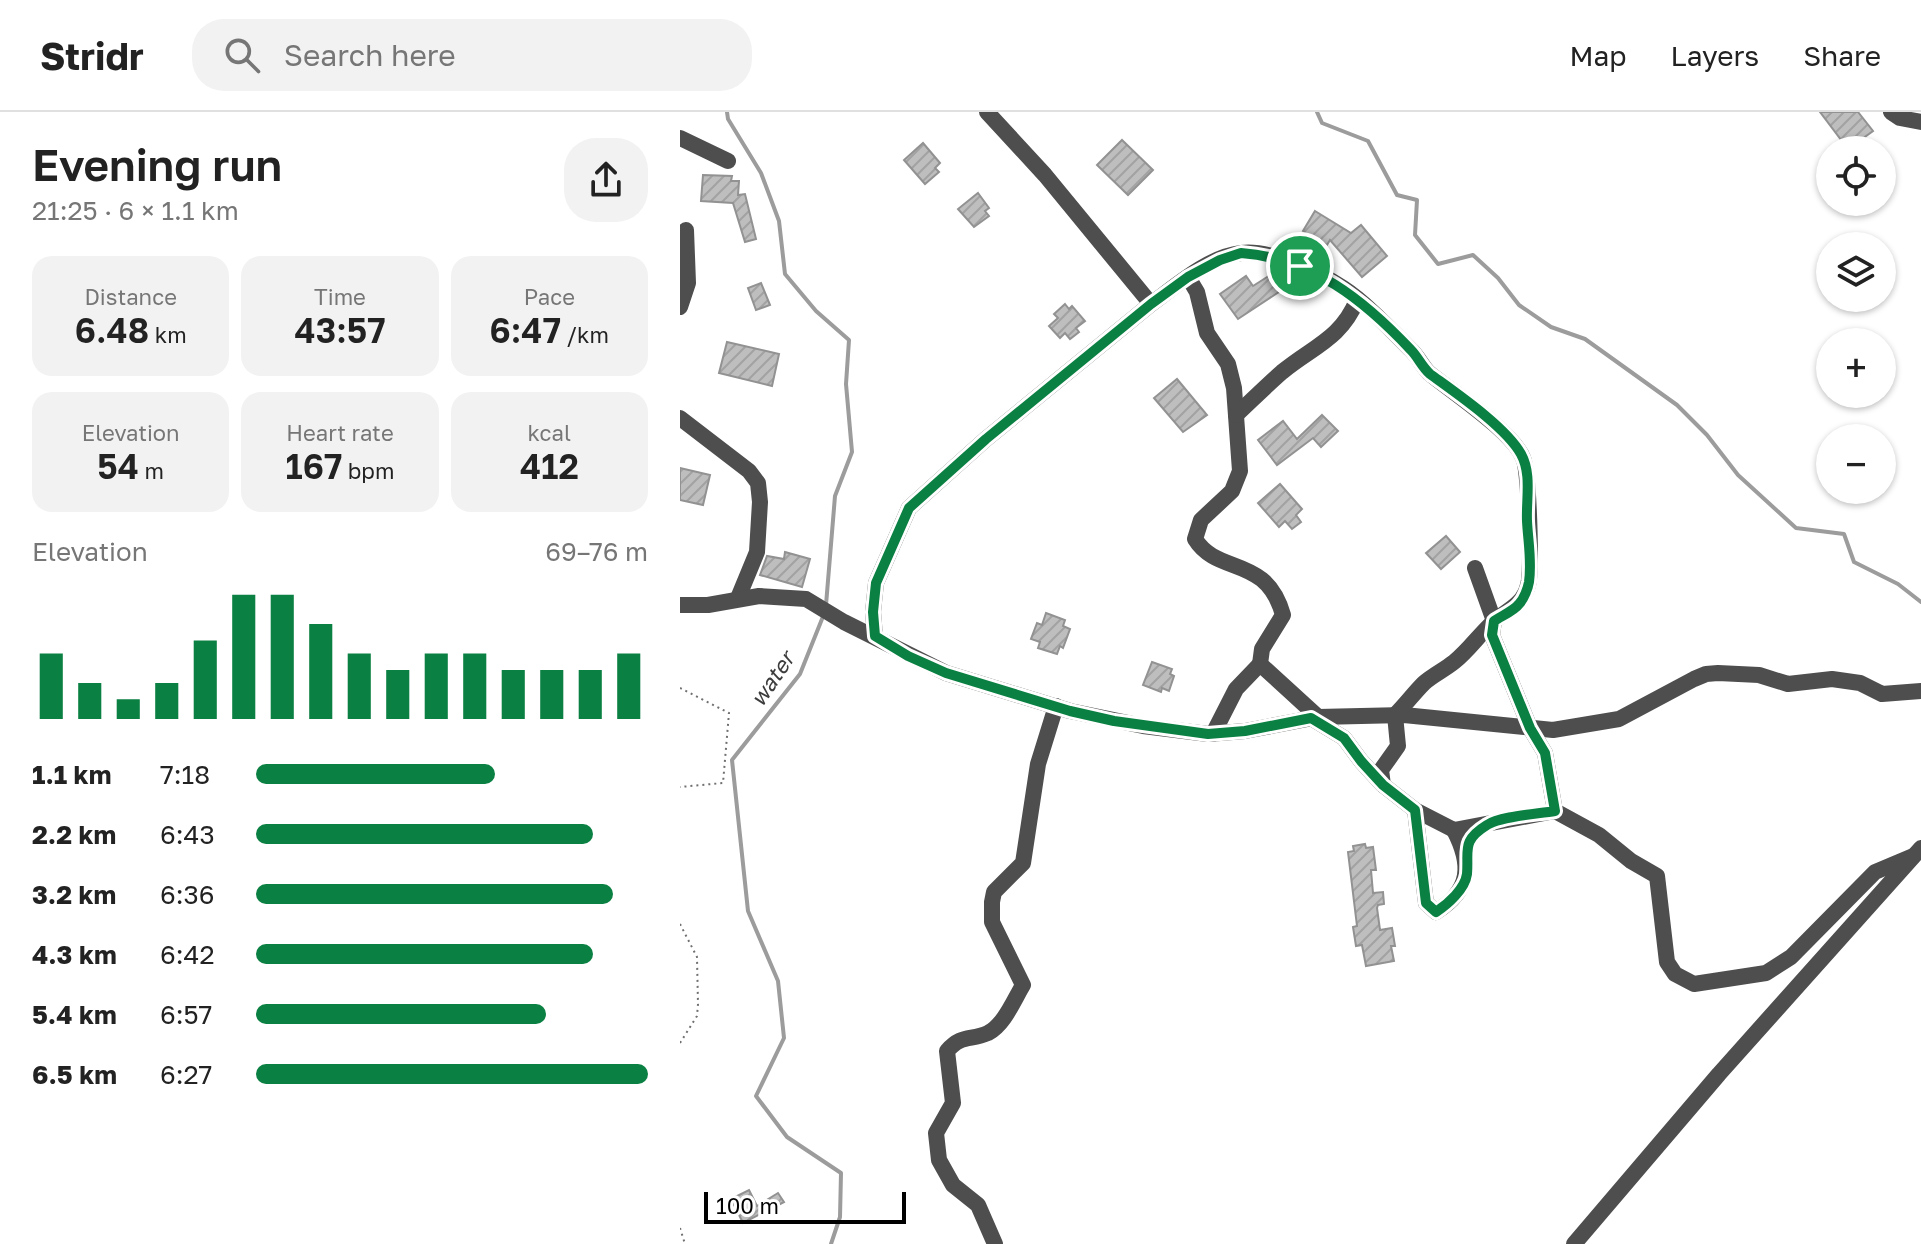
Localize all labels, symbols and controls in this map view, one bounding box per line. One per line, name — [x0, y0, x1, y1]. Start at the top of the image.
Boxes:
search box — [192, 19, 752, 91]
text: Stridr — [40, 33, 144, 78]
icon: search — [220, 33, 264, 77]
text: Search here — [284, 37, 456, 73]
text: Map — [1569, 39, 1627, 72]
text: Layers — [1671, 39, 1759, 72]
text: Share — [1803, 39, 1881, 72]
map controls — [1816, 136, 1896, 504]
button: locate — [1816, 136, 1896, 216]
text: Evening run — [32, 138, 282, 191]
button: share — [564, 138, 648, 222]
text: 21:25 · 6 × 1.1 km — [32, 195, 239, 226]
pin — [1266, 232, 1334, 300]
button: layers — [1816, 232, 1896, 312]
icon: arrive — [1278, 244, 1322, 288]
text: Distance — [84, 283, 177, 310]
text: Time — [314, 283, 366, 310]
text: Pace — [524, 283, 575, 310]
text: 6.48 — [75, 310, 149, 350]
text: 43:57 — [294, 310, 386, 350]
text: 6:47 — [490, 310, 561, 350]
text: km — [149, 321, 187, 348]
text: /km — [561, 321, 609, 348]
button: + — [1816, 328, 1896, 408]
text: Elevation — [82, 419, 180, 446]
text: Heart rate — [286, 419, 394, 446]
text: kcal — [528, 419, 571, 446]
button: − — [1816, 424, 1896, 504]
text: 54 — [97, 446, 139, 486]
text: 167 — [286, 446, 342, 486]
text: 412 — [520, 446, 579, 486]
text: m — [139, 457, 164, 484]
text: bpm — [342, 457, 394, 484]
text: Elevation — [32, 536, 148, 567]
text: 69–76 m — [545, 536, 648, 567]
water label: water — [744, 644, 801, 711]
text: 1.1 km — [32, 759, 111, 790]
text: 7:18 — [160, 759, 210, 790]
text: 2.2 km — [32, 819, 116, 850]
text: 6:43 — [160, 819, 215, 850]
text: 3.2 km — [32, 879, 116, 910]
text: 6:36 — [160, 879, 214, 910]
text: 4.3 km — [32, 939, 117, 970]
text: 6:42 — [160, 939, 214, 970]
text: 5.4 km — [32, 999, 117, 1030]
text: 6:57 — [160, 999, 212, 1030]
text: 6.5 km — [32, 1059, 117, 1090]
text: 6:27 — [160, 1059, 212, 1090]
scale bar — [704, 1188, 906, 1224]
text: 100 m — [716, 1192, 779, 1219]

